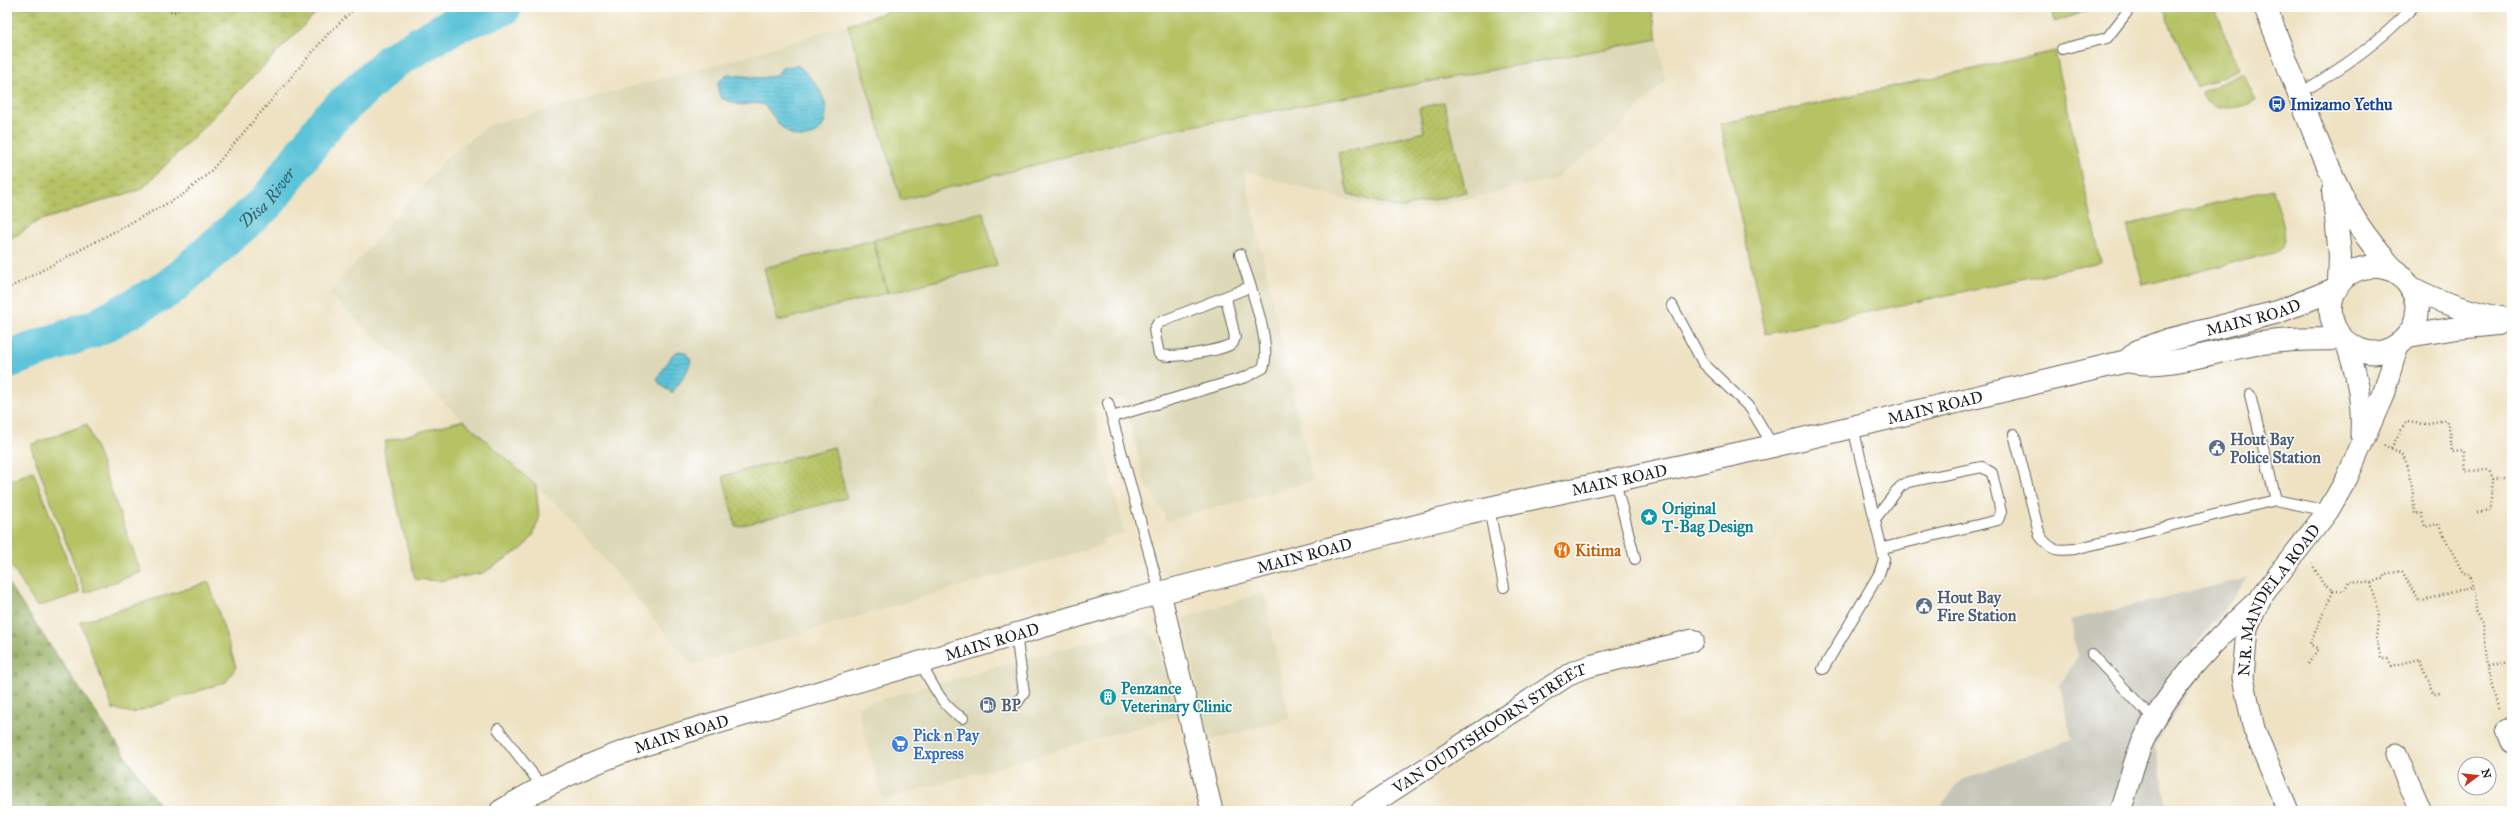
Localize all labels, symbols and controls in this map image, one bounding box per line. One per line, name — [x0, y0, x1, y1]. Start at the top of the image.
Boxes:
bus stop icon: Imizamo Yethu — [2267, 94, 2287, 114]
place label: Imizamo Yethu — [2290, 95, 2393, 114]
water label: Disa River — [234, 163, 300, 233]
street label: MAIN ROAD — [2204, 294, 2303, 339]
street label: MAIN ROAD — [1885, 386, 1985, 428]
place label: Hout Bay Police Station — [2230, 430, 2321, 467]
public building icon: Hout Bay Police Station — [2207, 438, 2227, 458]
street label: MAIN ROAD — [1570, 460, 1669, 499]
place label: Original T-Bag Design — [1661, 499, 1754, 537]
place icon: Original T-Bag Design — [1639, 507, 1659, 527]
street label: N.R. MANDELA ROAD — [2234, 520, 2324, 677]
street label: MAIN ROAD — [1255, 534, 1354, 577]
restaurant icon: Kitima — [1552, 540, 1572, 560]
place label: Kitima — [1575, 541, 1622, 560]
place label: Hout Bay Fire Station — [1937, 588, 2017, 625]
public building icon: Hout Bay Fire Station — [1914, 596, 1934, 616]
street label: MAIN ROAD — [943, 618, 1041, 664]
street label: VAN OUDTSHOORN STREET — [1388, 659, 1588, 798]
place label: Penzance Veterinary Clinic — [1120, 679, 1232, 717]
building icon: Penzance Veterinary Clinic — [1098, 687, 1118, 707]
fuel station icon: BP — [978, 695, 998, 715]
place label: BP — [1001, 696, 1021, 715]
street label: MAIN ROAD — [632, 710, 731, 757]
place label: Pick n Pay Express — [913, 726, 981, 764]
supermarket icon: Pick n Pay Express — [890, 734, 910, 754]
north arrow — [2457, 756, 2497, 796]
text: N — [2479, 767, 2494, 780]

